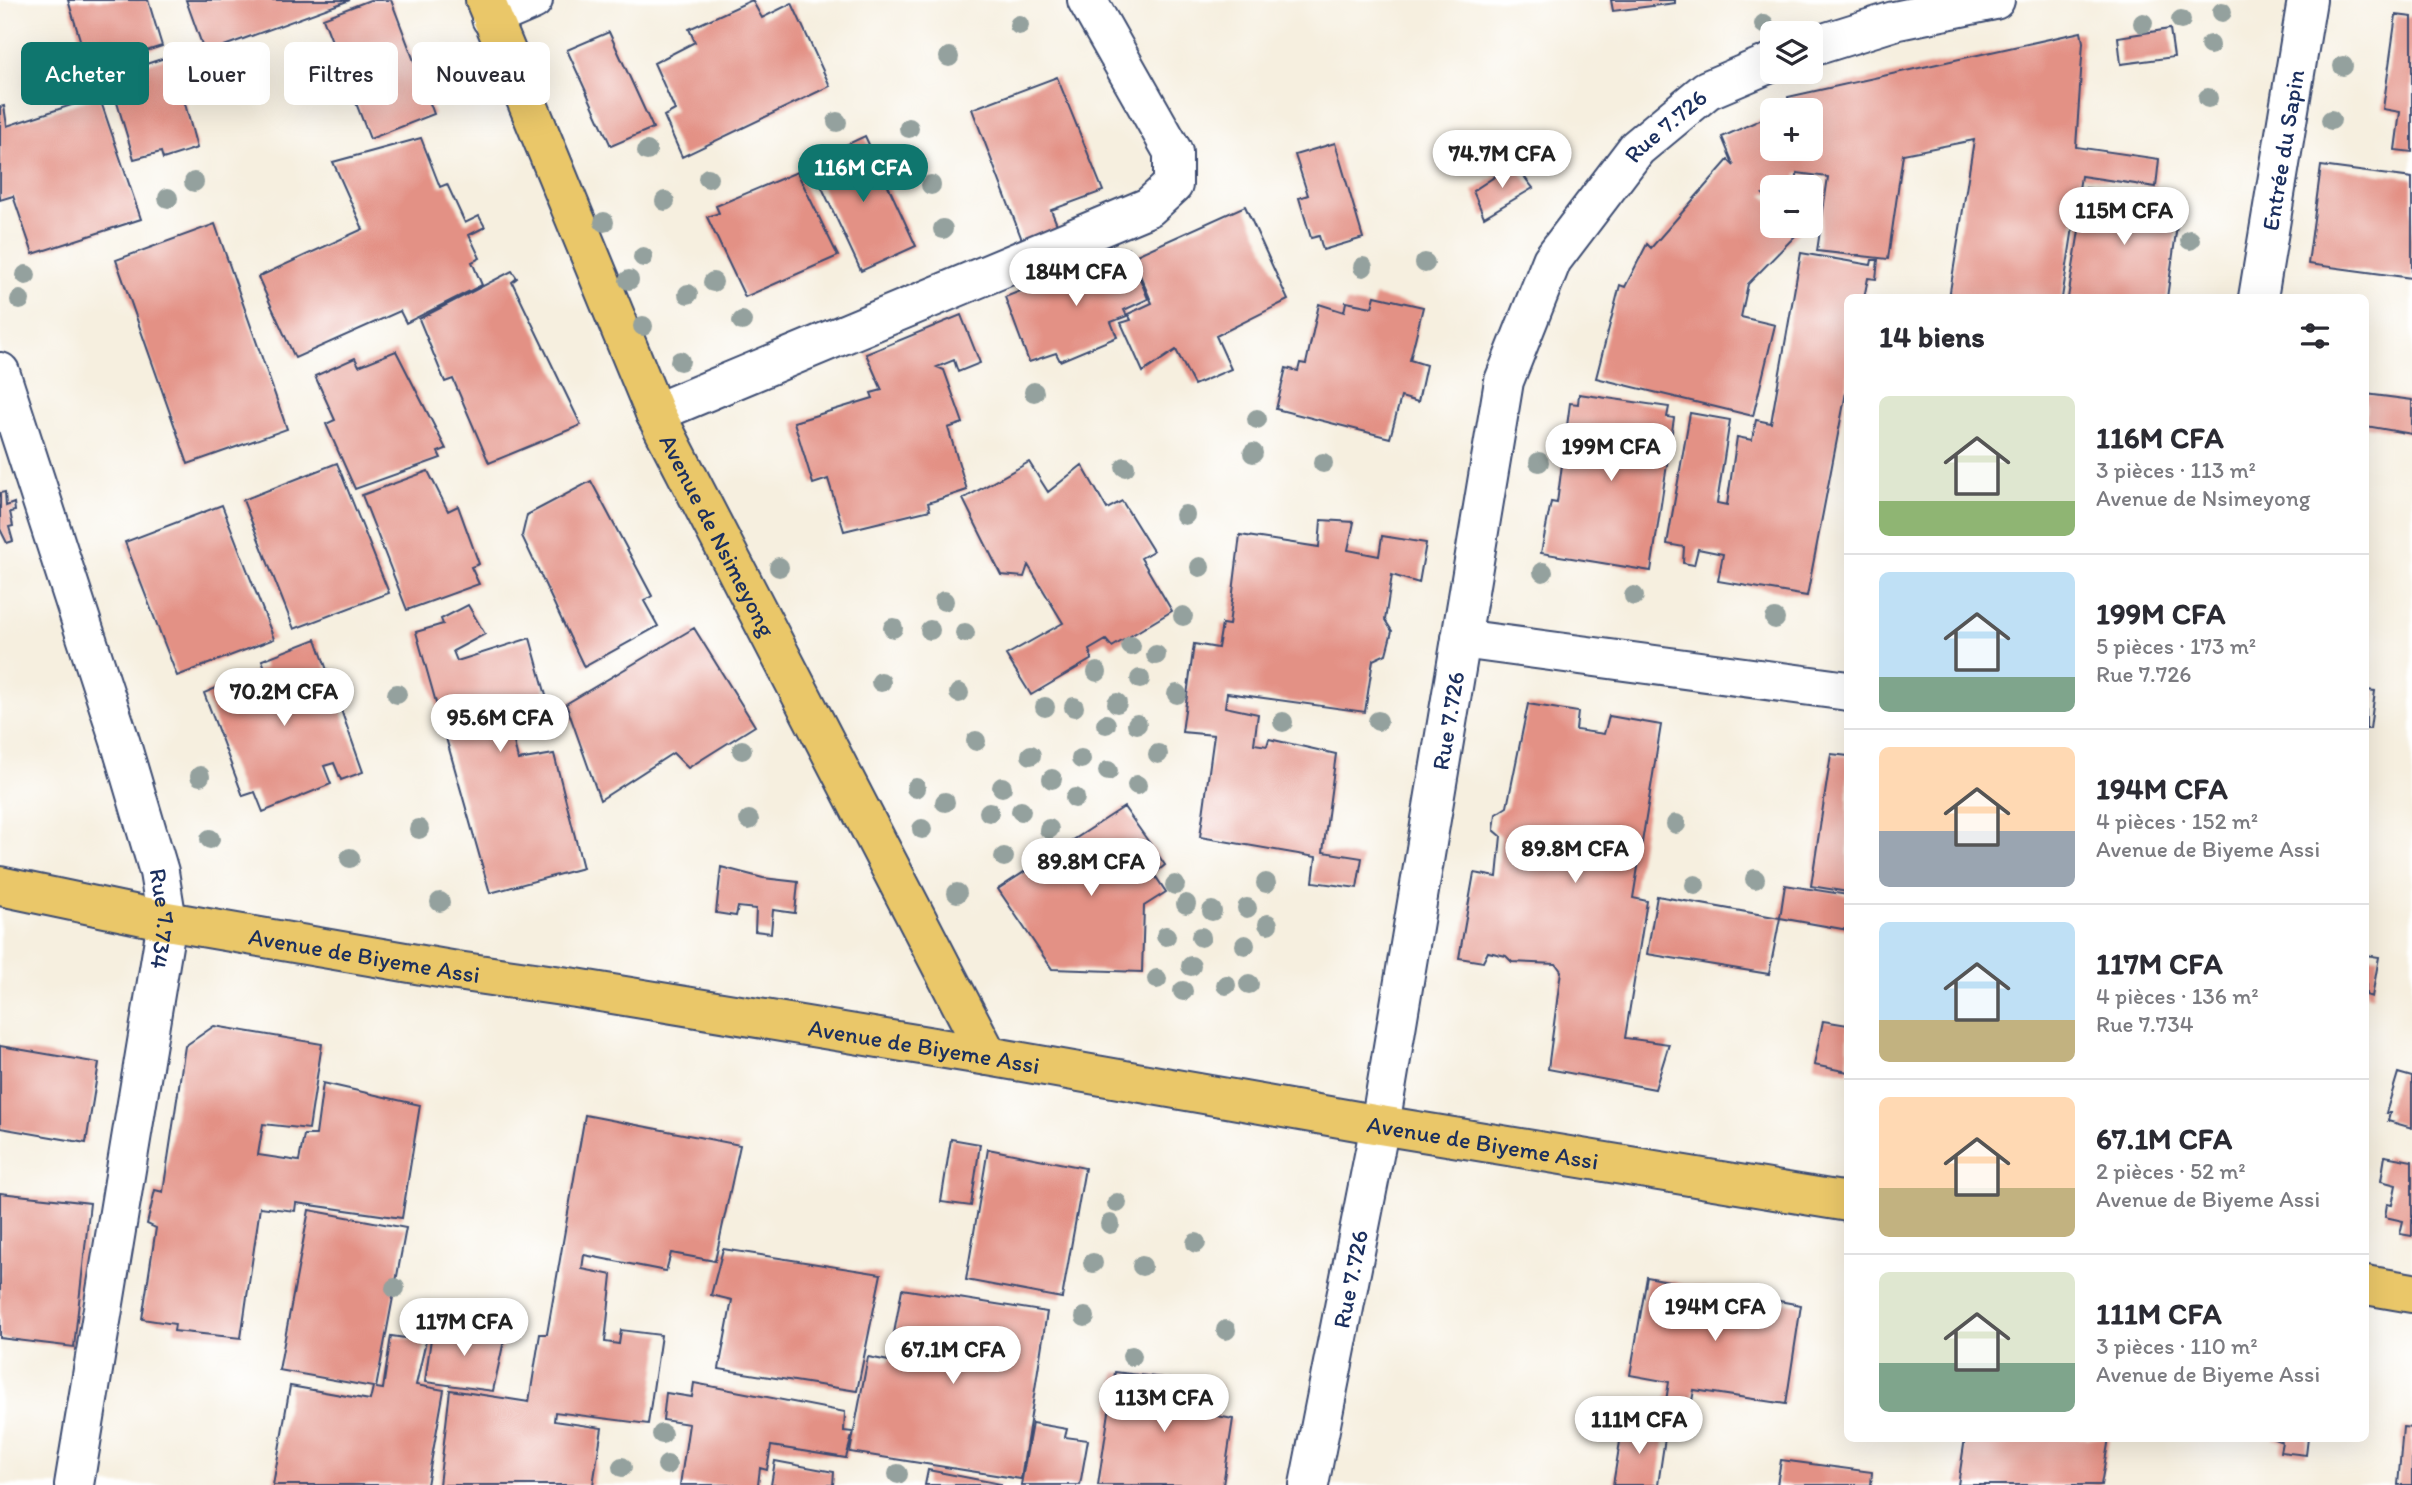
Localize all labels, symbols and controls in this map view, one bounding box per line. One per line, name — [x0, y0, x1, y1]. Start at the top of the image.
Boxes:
map controls — [1760, 21, 1823, 238]
button: layers — [1760, 21, 1823, 84]
chip: Acheter — [21, 42, 149, 105]
chip: Louer — [163, 42, 270, 105]
chip: Filtres — [284, 42, 398, 105]
chip: Nouveau — [412, 42, 550, 105]
street label: Entrée du Sapin — [2255, 67, 2310, 233]
street label: Rue 7.726 — [1617, 82, 1712, 168]
button: + — [1760, 98, 1823, 161]
pin: 74.7M CFA — [1422, 130, 1582, 190]
text: 74.7M CFA — [1449, 139, 1555, 167]
pin: 116M CFA — [791, 144, 935, 204]
text: 116M CFA — [814, 153, 912, 181]
button: − — [1760, 175, 1823, 238]
pin: 115M CFA — [2052, 188, 2196, 247]
text: 115M CFA — [2075, 196, 2173, 224]
pin: 184M CFA — [1004, 248, 1148, 308]
text: 184M CFA — [1025, 257, 1127, 285]
icon: filters — [2296, 317, 2334, 355]
text: 14 biens — [1879, 318, 1985, 355]
text: 116M CFA — [2096, 419, 2224, 456]
pin: 199M CFA — [1539, 424, 1683, 483]
icon: home — [1935, 424, 2019, 508]
street label: Avenue de Nsimeyong — [654, 429, 783, 642]
text: 199M CFA — [1561, 432, 1661, 460]
text: 3 pièces · 113 m² — [2096, 456, 2256, 484]
text: Avenue de Nsimeyong — [2096, 484, 2310, 512]
text: 199M CFA — [2096, 595, 2225, 632]
icon: home — [1935, 600, 2019, 684]
text: 5 pièces · 173 m² — [2096, 632, 2256, 660]
text: Rue 7.726 — [2096, 660, 2191, 688]
pin: 70.2M CFA — [204, 668, 364, 728]
street label: Rue 7.726 — [1425, 669, 1470, 772]
text: 70.2M CFA — [230, 677, 338, 705]
pin: 95.6M CFA — [420, 694, 580, 754]
text: 95.6M CFA — [447, 703, 553, 731]
text: 194M CFA — [2096, 770, 2228, 807]
icon: home — [1935, 775, 2019, 859]
text: 4 pièces · 152 m² — [2096, 807, 2258, 835]
pin: 89.8M CFA — [1495, 826, 1655, 885]
text: 89.8M CFA — [1521, 834, 1629, 862]
text: Avenue de Biyeme Assi — [2096, 835, 2320, 863]
pin: 89.8M CFA — [1011, 838, 1171, 898]
text: 89.8M CFA — [1037, 847, 1145, 875]
street label: Rue 7.734 — [144, 866, 182, 971]
street label: Avenue de Biyeme Assi — [247, 921, 482, 989]
text: 117M CFA — [2096, 945, 2223, 982]
icon: home — [1935, 950, 2019, 1034]
text: 4 pièces · 136 m² — [2096, 982, 2259, 1010]
text: Rue 7.734 — [2096, 1010, 2194, 1038]
street label: Avenue de Biyeme Assi — [806, 1012, 1042, 1079]
street label: Avenue de Biyeme Assi — [1365, 1109, 1601, 1175]
text: 67.1M CFA — [2096, 1120, 2232, 1157]
icon: home — [1935, 1125, 2019, 1209]
text: 2 pièces · 52 m² — [2096, 1157, 2246, 1185]
text: Avenue de Biyeme Assi — [2096, 1185, 2320, 1213]
street label: Rue 7.726 — [1326, 1227, 1373, 1331]
pin: 194M CFA — [1643, 1284, 1787, 1343]
text: 194M CFA — [1665, 1292, 1765, 1320]
text: 111M CFA — [2096, 1295, 2222, 1332]
pin: 117M CFA — [392, 1298, 536, 1358]
icon: home — [1935, 1300, 2019, 1384]
text: 117M CFA — [415, 1307, 513, 1335]
pin: 67.1M CFA — [873, 1326, 1033, 1386]
text: 3 pièces · 110 m² — [2096, 1332, 2258, 1360]
text: 67.1M CFA — [901, 1335, 1005, 1363]
text: Avenue de Biyeme Assi — [2096, 1360, 2320, 1388]
pin: 113M CFA — [1092, 1374, 1236, 1434]
text: 113M CFA — [1115, 1383, 1213, 1411]
pin: 111M CFA — [1567, 1396, 1711, 1456]
text: 111M CFA — [1591, 1405, 1687, 1433]

